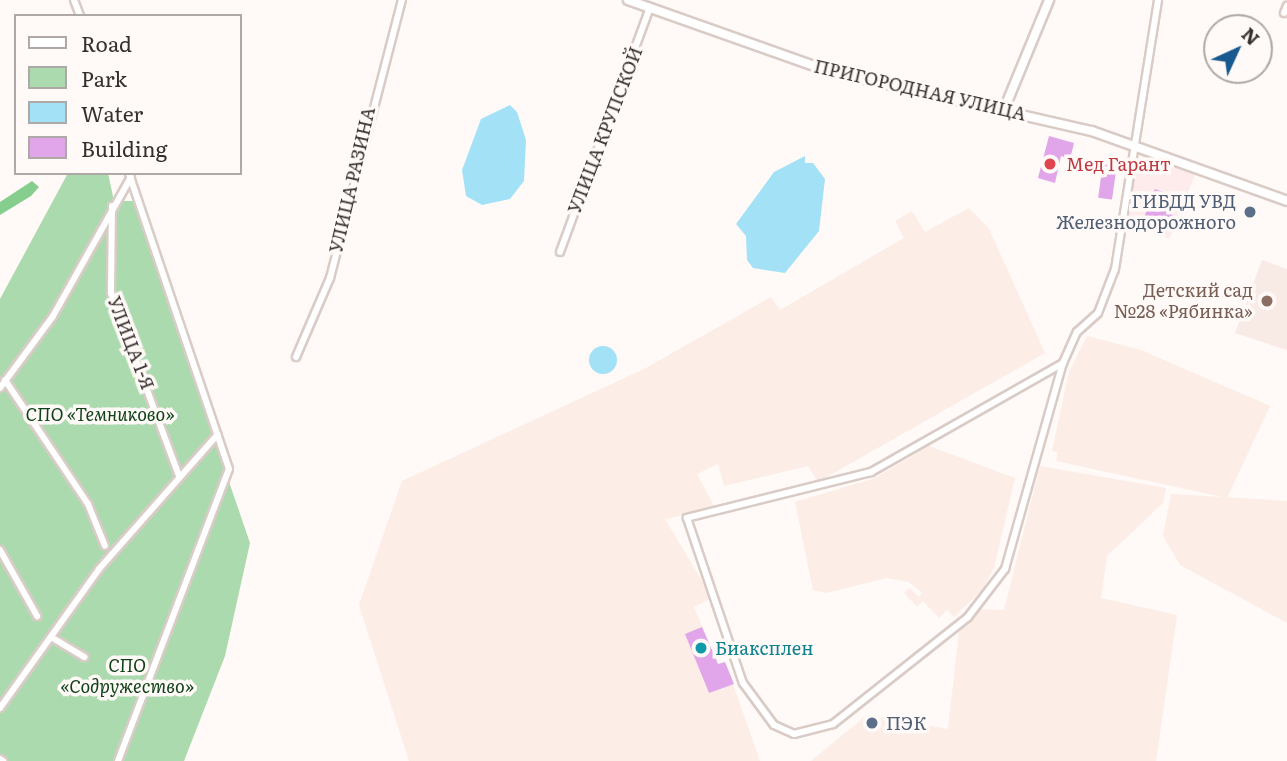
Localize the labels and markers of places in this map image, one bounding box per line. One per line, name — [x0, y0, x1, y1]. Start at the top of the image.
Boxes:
place label: Мед Гарант — [1066, 153, 1171, 175]
marker: Мед Гарант — [1040, 154, 1060, 174]
place label: ГИБДД УВД Железнодорожного — [1056, 191, 1236, 234]
marker: ГИБДД УВД Железнодорожного — [1242, 204, 1258, 220]
place label: Детский сад №28 «Рябинка» — [1114, 280, 1253, 322]
marker: Детский сад №28 «Рябинка» — [1259, 293, 1275, 309]
place label: Биаксплен — [715, 637, 813, 659]
marker: Биаксплен — [693, 640, 709, 656]
place label: ПЭК — [886, 712, 926, 734]
marker: ПЭК — [864, 715, 880, 731]

